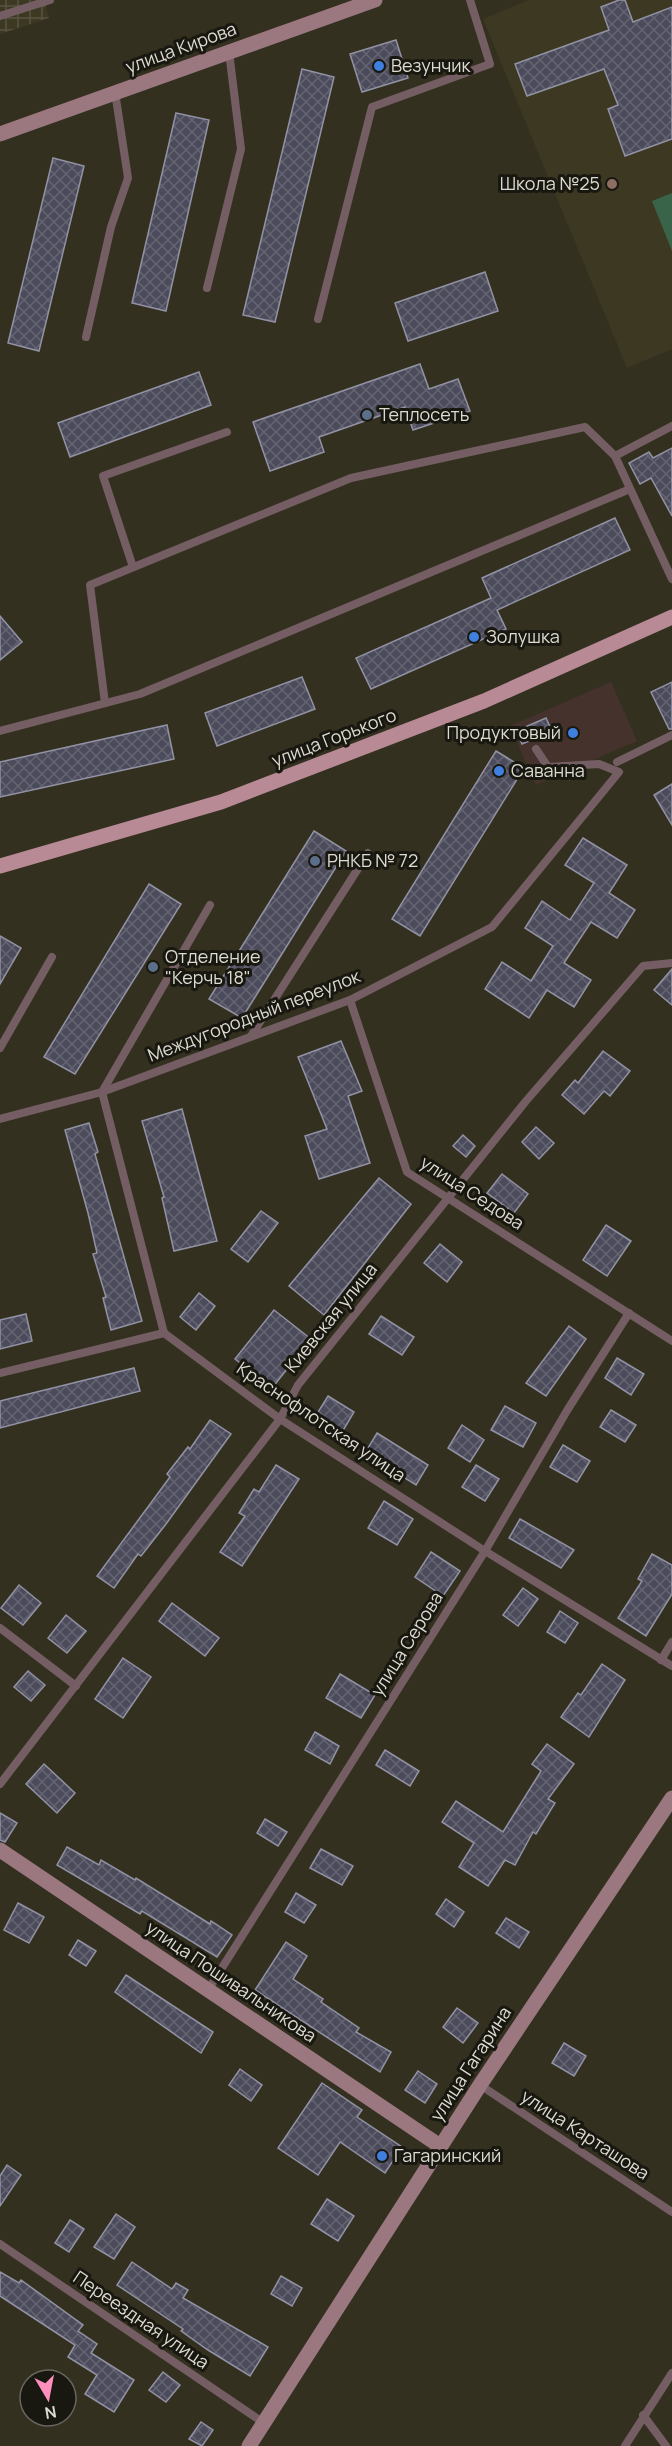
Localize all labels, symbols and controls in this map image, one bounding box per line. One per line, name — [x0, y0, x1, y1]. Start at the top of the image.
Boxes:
street label: улица Кирова — [122, 16, 239, 78]
place label: Везунчик — [391, 53, 471, 77]
marker: Везунчик — [372, 59, 386, 73]
place label: Школа №25 — [500, 171, 600, 195]
marker: Школа №25 — [605, 177, 619, 191]
place label: Теплосеть — [379, 402, 469, 426]
marker: Теплосеть — [360, 408, 374, 422]
place label: Золушка — [486, 624, 560, 648]
marker: Золушка — [467, 630, 481, 644]
street label: улица Горького — [268, 702, 399, 772]
place label: Продуктовый — [447, 720, 561, 744]
marker: Продуктовый — [566, 726, 580, 740]
place label: Саванна — [511, 758, 585, 782]
marker: Саванна — [492, 764, 506, 778]
place label: РНКБ № 72 — [327, 848, 418, 872]
marker: РНКБ № 72 — [308, 854, 322, 868]
place label: Отделение "Керчь 18" — [165, 944, 261, 989]
marker: Отделение "Керчь 18" — [146, 960, 160, 974]
street label: Междугородный переулок — [144, 963, 364, 1067]
street label: улица Седова — [416, 1150, 529, 1235]
street label: Киевская улица — [279, 1258, 382, 1377]
street label: Краснофлотская улица — [233, 1356, 411, 1487]
street label: улица Серова — [364, 1587, 448, 1700]
street label: улица Пошивальникова — [142, 1915, 321, 2047]
street label: улица Гагарина — [424, 2001, 516, 2125]
street label: улица Карташова — [517, 2084, 654, 2185]
place label: Гагаринский — [394, 2143, 501, 2167]
marker: Гагаринский — [375, 2149, 389, 2163]
street label: Переездная улица — [69, 2265, 214, 2374]
north arrow — [18, 2368, 78, 2428]
text: N — [43, 2401, 58, 2425]

